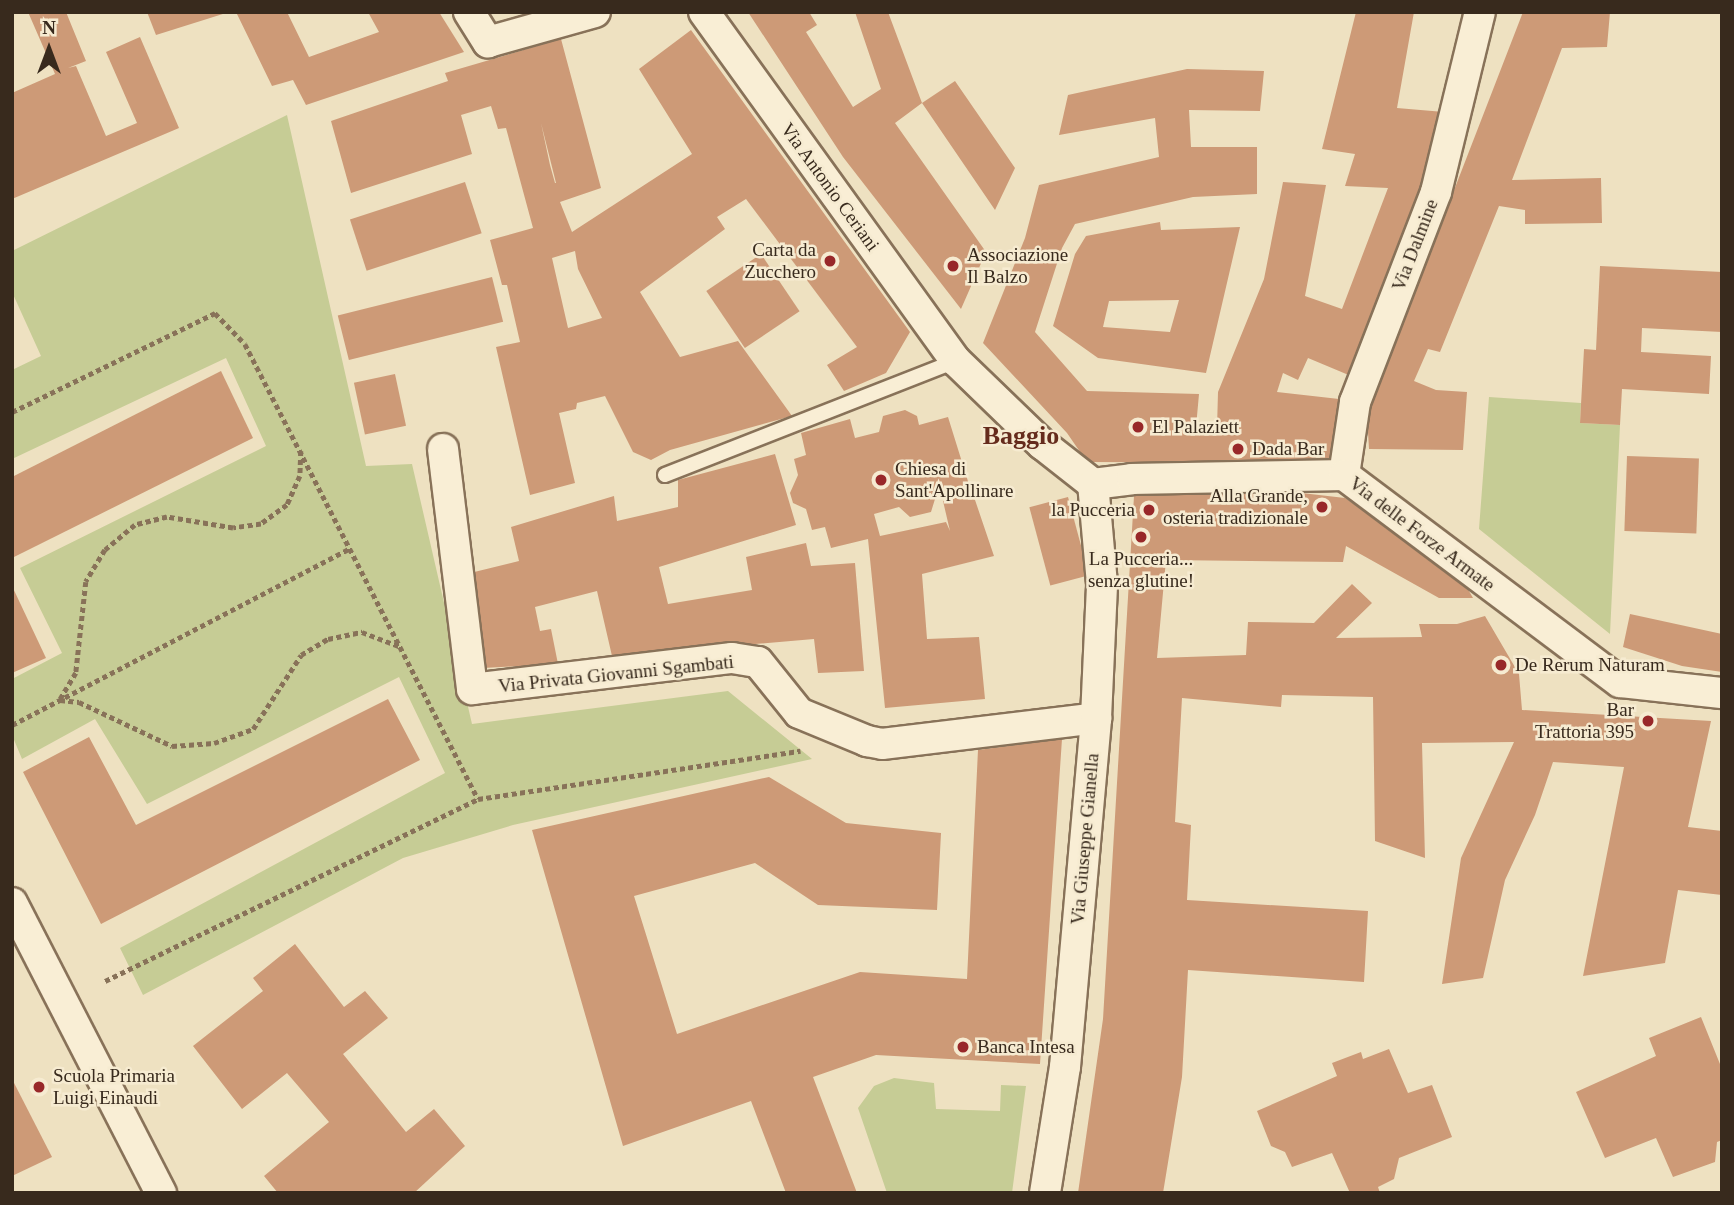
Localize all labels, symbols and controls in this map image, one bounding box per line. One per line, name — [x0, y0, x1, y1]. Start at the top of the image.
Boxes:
north arrow — [14, 14, 84, 84]
text: N — [42, 17, 56, 38]
street label: Via Antonio Ceriani — [776, 118, 884, 256]
street label: Via Dalmine — [1387, 196, 1443, 294]
place label: Carta da Zucchero — [744, 239, 816, 283]
place label: Associazione Il Balzo — [967, 244, 1068, 288]
marker: Carta da Zucchero — [822, 253, 838, 269]
marker: Associazione Il Balzo — [945, 258, 961, 274]
place label: El Palaziett — [1152, 416, 1239, 438]
marker: El Palaziett — [1130, 419, 1146, 435]
district label: Baggio — [983, 420, 1059, 452]
place label: Dada Bar — [1252, 438, 1324, 460]
marker: Dada Bar — [1230, 441, 1246, 457]
place label: Chiesa di Sant'Apollinare — [895, 458, 1013, 502]
street label: Via delle Forze Armate — [1344, 471, 1500, 597]
marker: Chiesa di Sant'Apollinare — [873, 472, 889, 488]
place label: Alla Grande, osteria tradizionale — [1163, 485, 1308, 529]
place label: la Pucceria — [1051, 499, 1135, 521]
marker: Alla Grande, osteria tradizionale — [1314, 499, 1330, 515]
marker: la Pucceria — [1141, 502, 1157, 518]
marker: La Pucceria... senza glutine! — [1133, 529, 1149, 545]
place label: La Pucceria... senza glutine! — [1088, 548, 1194, 592]
street label: Via Privata Giovanni Sgambati — [497, 650, 735, 698]
place label: De Rerum Naturam — [1515, 654, 1665, 676]
marker: De Rerum Naturam — [1493, 657, 1509, 673]
place label: Bar Trattoria 395 — [1535, 699, 1634, 743]
marker: Bar Trattoria 395 — [1640, 713, 1656, 729]
street label: Via Giuseppe Gianella — [1066, 752, 1104, 926]
place label: Banca Intesa — [977, 1036, 1075, 1058]
marker: Banca Intesa — [955, 1039, 971, 1055]
place label: Scuola Primaria Luigi Einaudi — [53, 1065, 175, 1109]
marker: Scuola Primaria Luigi Einaudi — [31, 1079, 47, 1095]

